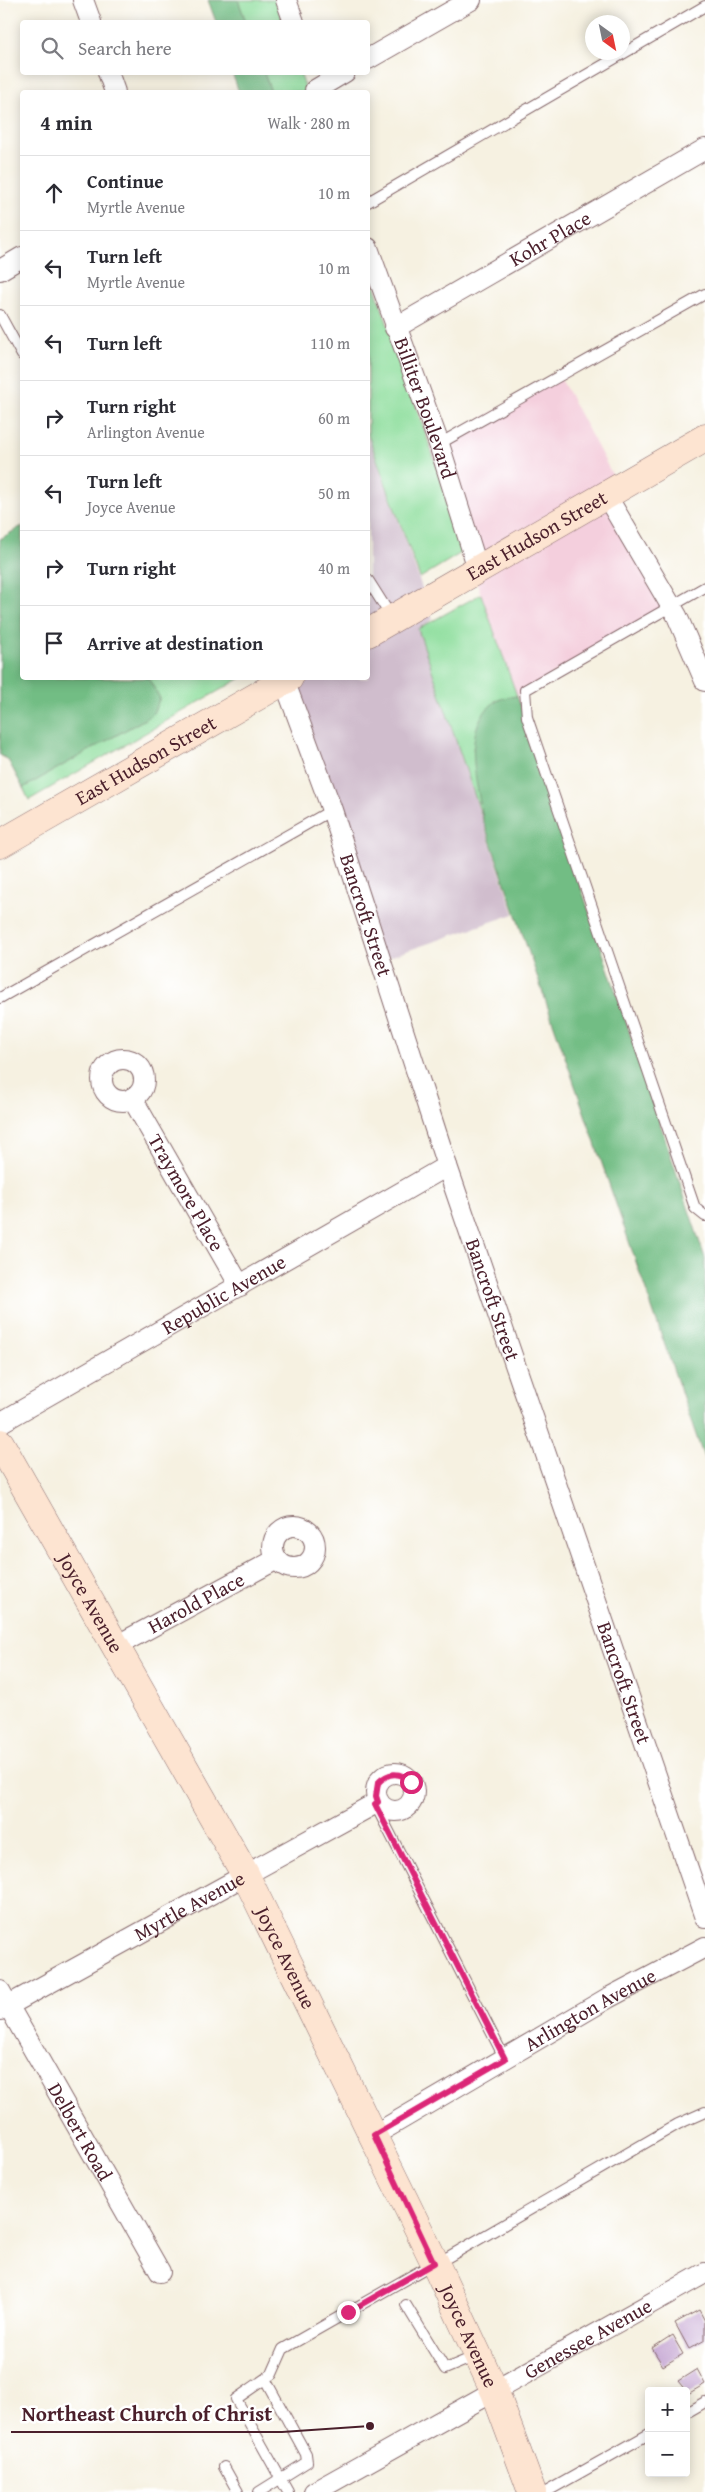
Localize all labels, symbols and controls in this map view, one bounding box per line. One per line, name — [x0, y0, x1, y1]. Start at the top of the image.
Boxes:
north arrow — [585, 15, 630, 60]
search box — [20, 20, 370, 75]
icon: search — [38, 34, 66, 62]
text: Search here — [78, 34, 172, 62]
text: 4 min — [40, 107, 92, 138]
text: Walk · 280 m — [267, 111, 350, 135]
text: Continue — [87, 167, 164, 195]
icon: ahead — [40, 179, 68, 207]
text: 10 m — [318, 181, 350, 205]
text: Myrtle Avenue — [87, 195, 185, 219]
street label: Kohr Place — [504, 203, 596, 273]
text: Turn left — [87, 242, 162, 270]
icon: left — [40, 254, 68, 282]
text: 10 m — [318, 256, 350, 280]
text: Myrtle Avenue — [87, 270, 185, 294]
icon: left — [40, 329, 68, 357]
text: Turn left — [87, 329, 162, 357]
text: 110 m — [310, 331, 350, 355]
street label: Billiter Boulevard — [388, 333, 464, 482]
text: Turn right — [87, 392, 176, 420]
icon: right — [40, 404, 68, 432]
text: 60 m — [318, 406, 350, 430]
text: Arlington Avenue — [87, 420, 205, 444]
text: Turn left — [87, 467, 162, 495]
icon: left — [40, 479, 68, 507]
text: 50 m — [318, 481, 350, 505]
street label: East Hudson Street — [461, 483, 612, 587]
text: Joyce Avenue — [87, 495, 175, 519]
icon: right — [40, 554, 68, 582]
text: Turn right — [87, 554, 176, 582]
text: 40 m — [318, 556, 350, 580]
icon: arrive — [40, 629, 68, 657]
text: Arrive at destination — [87, 629, 263, 657]
street label: East Hudson Street — [70, 708, 221, 812]
street label: Bancroft Street — [333, 850, 400, 980]
street label: Traymore Place — [142, 1128, 232, 1256]
street label: Bancroft Street — [459, 1234, 528, 1365]
street label: Republic Avenue — [156, 1247, 291, 1341]
street label: Joyce Avenue — [50, 1545, 131, 1658]
street label: Harold Place — [142, 1564, 249, 1640]
street label: Bancroft Street — [590, 1618, 659, 1748]
route start — [400, 1771, 423, 1794]
street label: Myrtle Avenue — [128, 1863, 250, 1948]
street label: Joyce Avenue — [248, 1899, 324, 2014]
street label: Arlington Avenue — [519, 1960, 661, 2058]
street label: Delbert Road — [41, 2077, 120, 2186]
street label: Joyce Avenue — [432, 2277, 506, 2392]
street label: Genessee Avenue — [519, 2291, 657, 2386]
route end — [337, 2301, 360, 2324]
map controls — [645, 2387, 690, 2477]
button: + — [645, 2387, 690, 2432]
callout: Northeast Church of Christ — [11, 2396, 282, 2432]
text: Northeast Church of Christ — [22, 2398, 272, 2429]
button: − — [645, 2432, 690, 2477]

